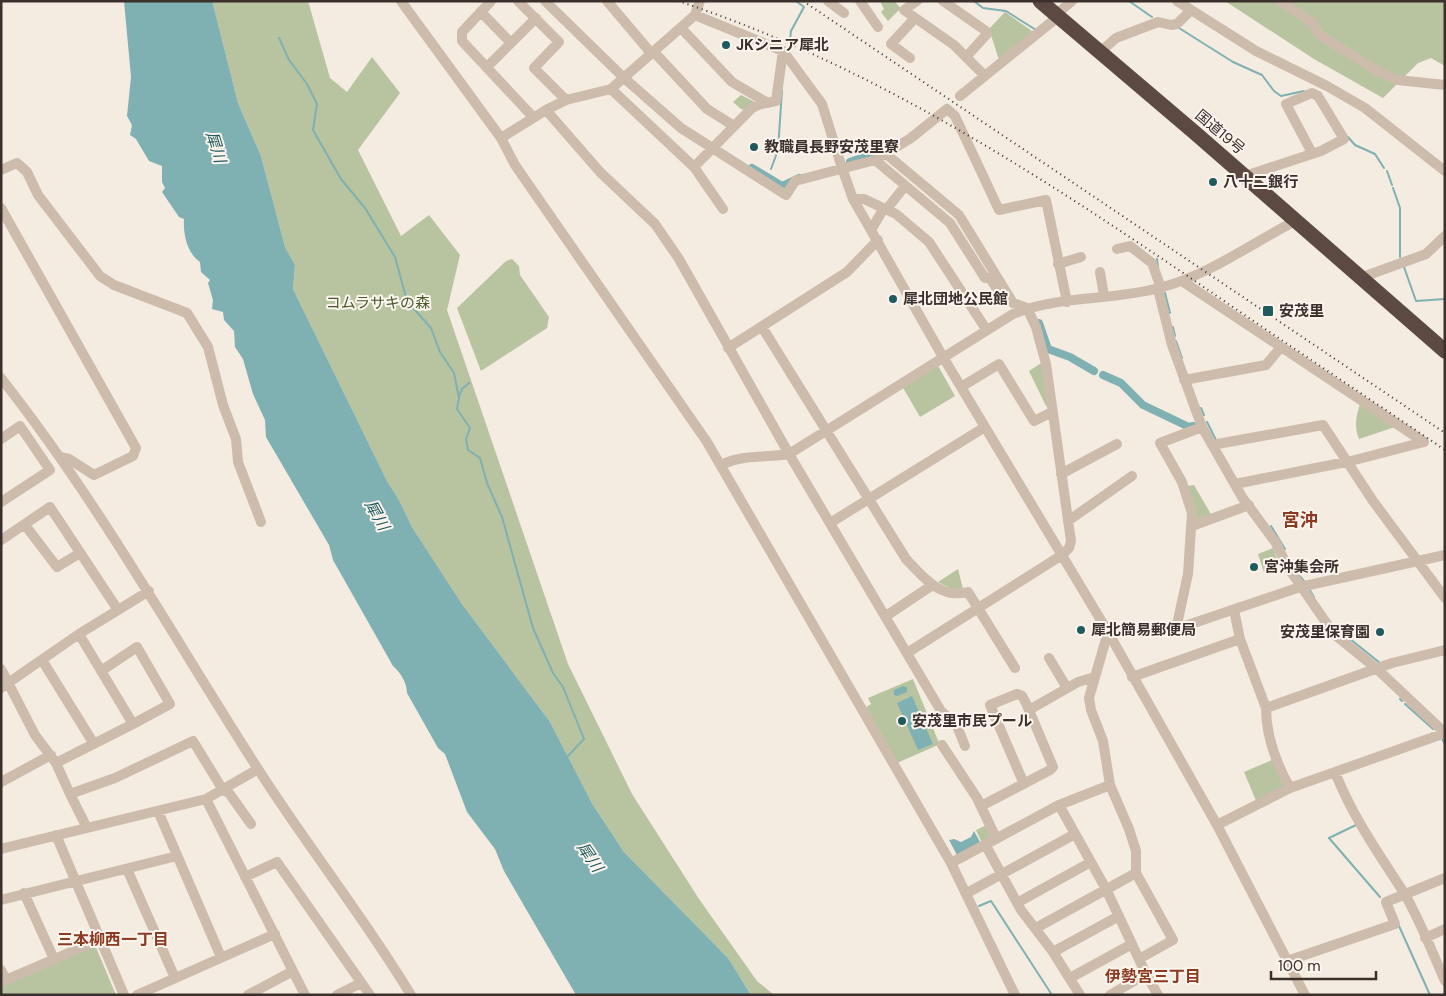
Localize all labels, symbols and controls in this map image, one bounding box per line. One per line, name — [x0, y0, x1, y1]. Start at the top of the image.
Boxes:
place label: JKシニア犀北 — [736, 35, 829, 55]
marker: JKシニア犀北 — [720, 39, 732, 51]
street label: 国道19号 — [1191, 105, 1249, 159]
water label: 犀川 — [201, 129, 231, 167]
place label: 教職員長野安茂里寮 — [764, 137, 899, 157]
marker: 教職員長野安茂里寮 — [748, 141, 760, 153]
place label: 八十二銀行 — [1223, 172, 1298, 192]
marker: 八十二銀行 — [1207, 176, 1219, 188]
place label: 犀北団地公民館 — [903, 289, 1008, 309]
park label: コムラサキの森 — [326, 293, 430, 313]
marker: 犀北団地公民館 — [887, 293, 899, 305]
place label: 安茂里 — [1279, 301, 1324, 321]
marker: 安茂里 — [1261, 304, 1275, 318]
water label: 犀川 — [360, 496, 395, 536]
district label: 宮沖 — [1282, 508, 1318, 532]
place label: 宮沖集会所 — [1264, 557, 1339, 577]
marker: 宮沖集会所 — [1248, 561, 1260, 573]
place label: 犀北簡易郵便局 — [1091, 620, 1196, 640]
place label: 安茂里保育園 — [1280, 622, 1370, 642]
marker: 犀北簡易郵便局 — [1075, 624, 1087, 636]
marker: 安茂里保育園 — [1374, 626, 1386, 638]
place label: 安茂里市民プール — [912, 711, 1032, 731]
marker: 安茂里市民プール — [896, 715, 908, 727]
water label: 犀川 — [572, 838, 609, 878]
district label: 三本柳西一丁目 — [57, 929, 169, 950]
scale bar — [1271, 948, 1376, 980]
text: 100 m — [1278, 956, 1321, 976]
district label: 伊勢宮三丁目 — [1104, 966, 1201, 987]

